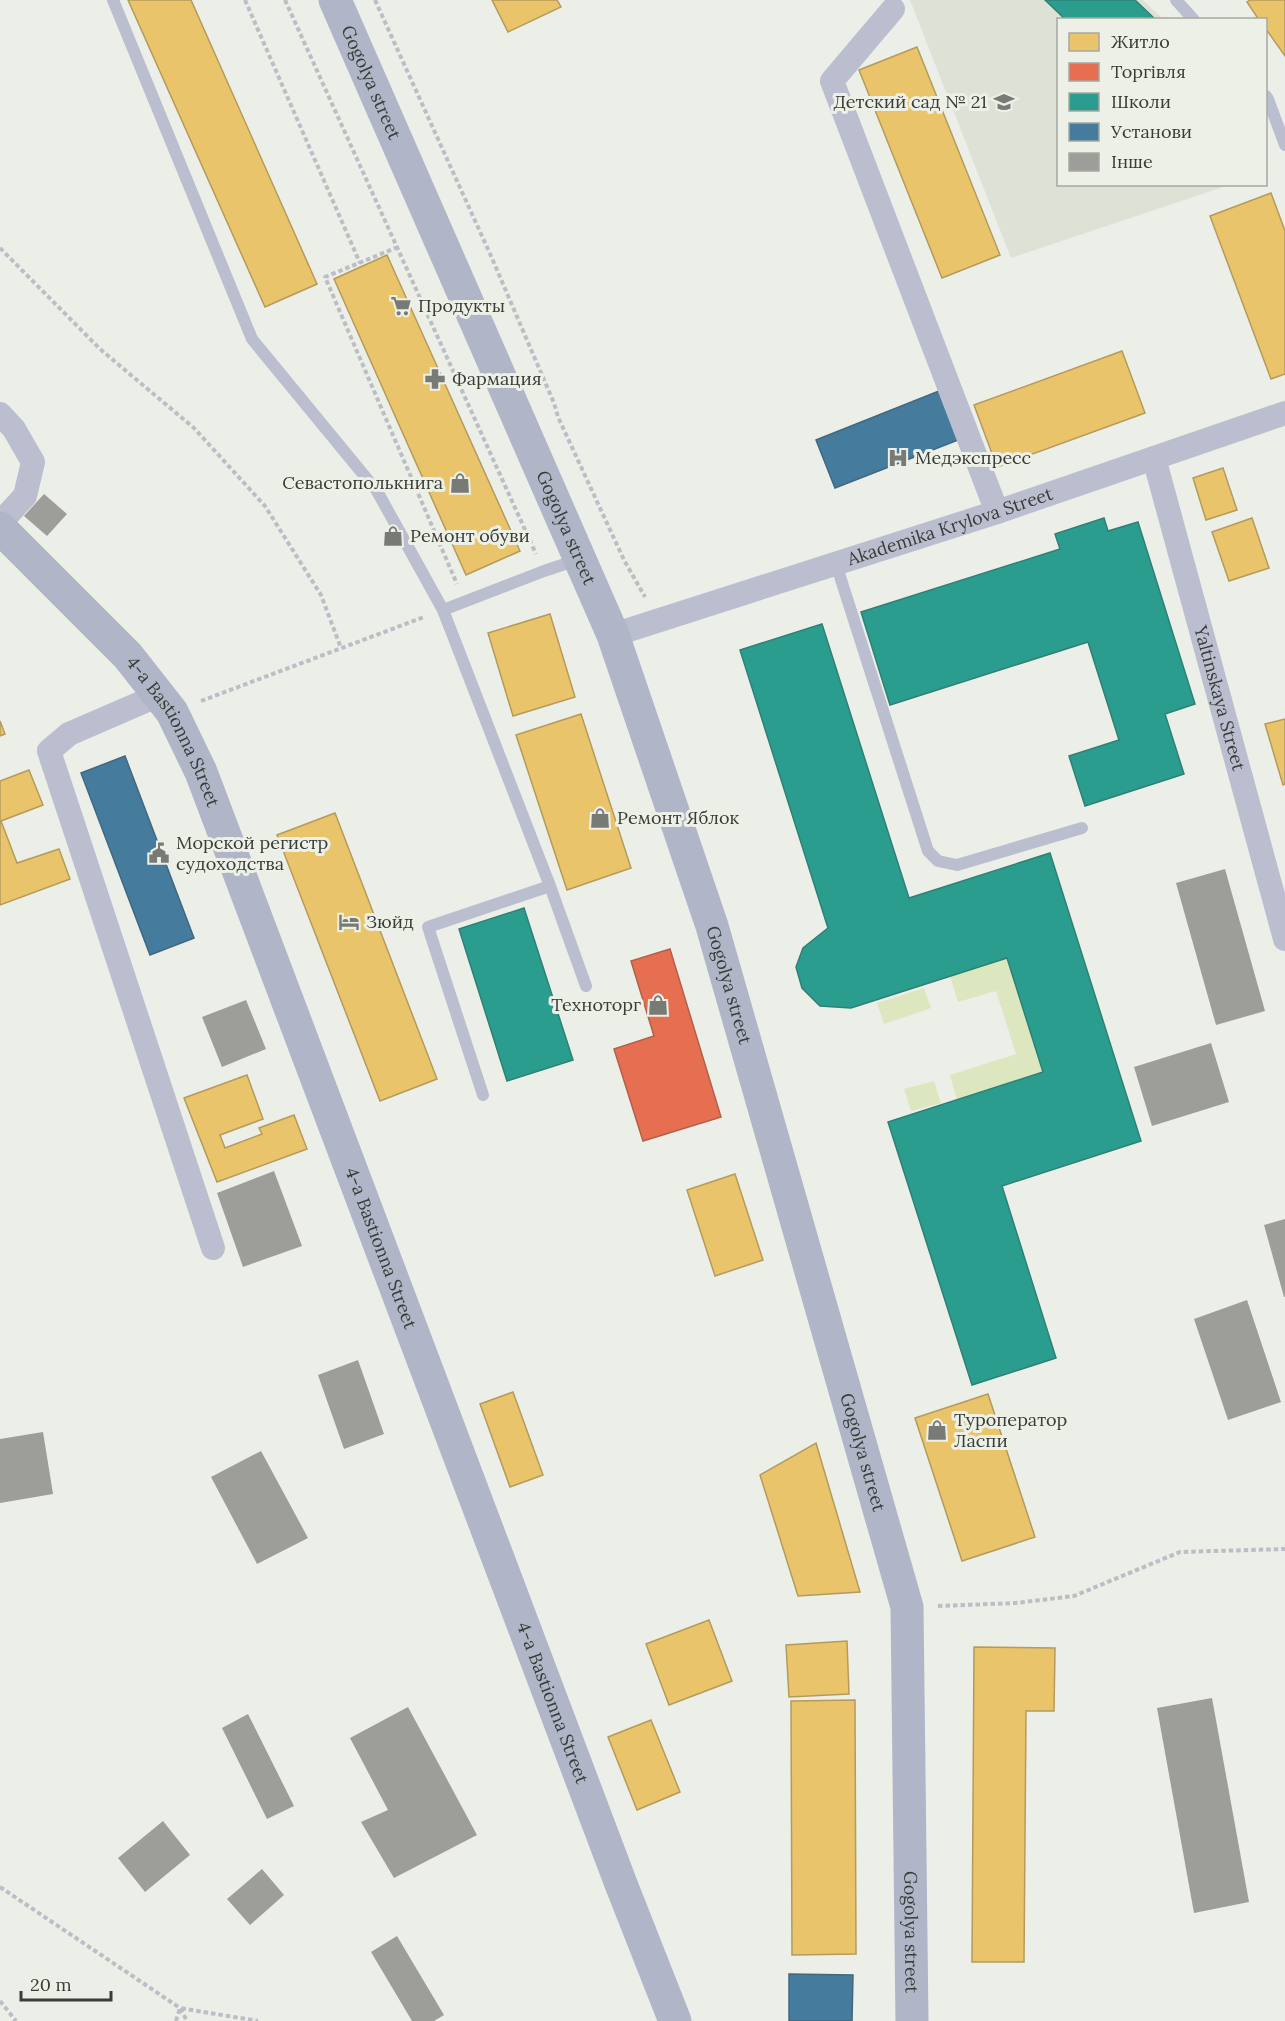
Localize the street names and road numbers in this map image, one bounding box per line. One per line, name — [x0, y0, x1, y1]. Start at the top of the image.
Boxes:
street label: Gogolya street — [337, 22, 407, 143]
street label: Gogolya street — [531, 467, 602, 588]
street label: Akademika Krylova Street — [843, 482, 1056, 571]
street label: Yaltinskaya Street — [1189, 622, 1251, 773]
street label: 4-a Bastionna Street — [122, 651, 225, 810]
street label: Gogolya street — [702, 923, 757, 1047]
street label: 4-a Bastionna Street — [340, 1164, 422, 1332]
street label: Gogolya street — [835, 1390, 891, 1514]
street label: 4-a Bastionna Street — [512, 1619, 594, 1787]
street label: Gogolya street — [899, 1871, 924, 1993]

